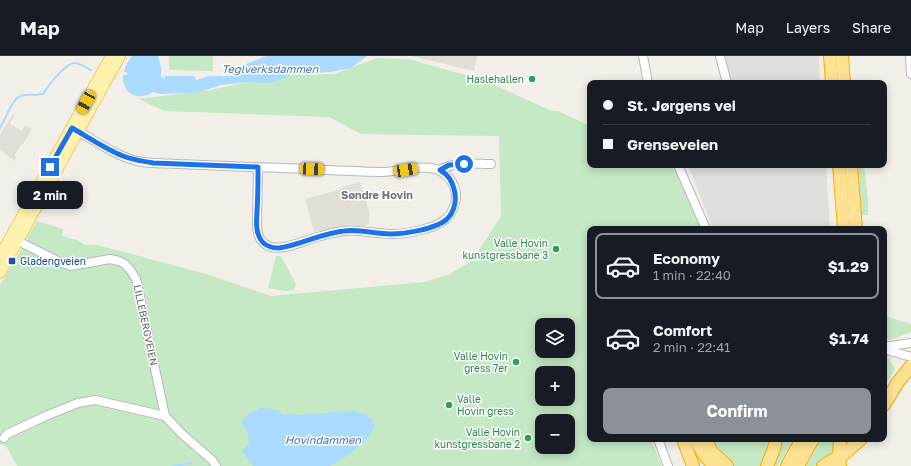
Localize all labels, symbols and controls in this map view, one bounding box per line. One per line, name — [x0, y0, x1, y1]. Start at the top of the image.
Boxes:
text: Map — [20, 16, 60, 39]
text: Map — [735, 19, 764, 36]
text: Layers — [786, 19, 830, 36]
text: Share — [852, 19, 891, 36]
water label: Teglverksdammen — [222, 62, 319, 76]
place label: Haslehallen — [467, 73, 524, 85]
marker: Haslehallen — [527, 74, 537, 84]
car — [75, 89, 97, 115]
text: St. Jørgens vei — [627, 96, 736, 114]
text: Grenseveien — [627, 135, 718, 153]
route start — [455, 155, 473, 173]
route end — [41, 158, 59, 176]
car — [393, 162, 419, 178]
car — [300, 163, 324, 175]
callout: 2 min — [17, 181, 83, 209]
text: 2 min — [33, 187, 67, 203]
district label: Søndre Hovin — [341, 188, 413, 201]
place label: Valle Hovin kunstgressbane 3 — [462, 237, 548, 261]
marker: Valle Hovin kunstgressbane 3 — [551, 244, 561, 254]
icon: car — [605, 248, 641, 284]
text: Economy — [653, 249, 720, 267]
place label: Gladengveien — [20, 255, 86, 267]
marker: Gladengveien — [7, 256, 17, 266]
text: $1.29 — [828, 257, 869, 275]
text: 1 min · 22:40 — [653, 267, 731, 283]
street label: LILLEBERGVEIEN — [132, 283, 160, 367]
map controls — [535, 318, 575, 454]
button: layers — [535, 318, 575, 358]
icon: car — [605, 320, 641, 356]
text: Comfort — [653, 321, 712, 339]
text: $1.74 — [829, 329, 869, 347]
text: 2 min · 22:41 — [653, 339, 730, 355]
place label: Valle Hovin gress 7er — [454, 350, 508, 374]
marker: Valle Hovin gress 7er — [511, 357, 521, 367]
button: + — [535, 366, 575, 406]
button: Confirm — [603, 388, 871, 434]
place label: Valle Hovin gress — [457, 393, 514, 417]
marker: Valle Hovin gress — [444, 400, 454, 410]
button: − — [535, 414, 575, 454]
place label: Valle Hovin kunstgressbane 2 — [434, 426, 520, 450]
water label: Hovindammen — [285, 433, 362, 446]
marker: Valle Hovin kunstgressbane 2 — [523, 433, 533, 443]

